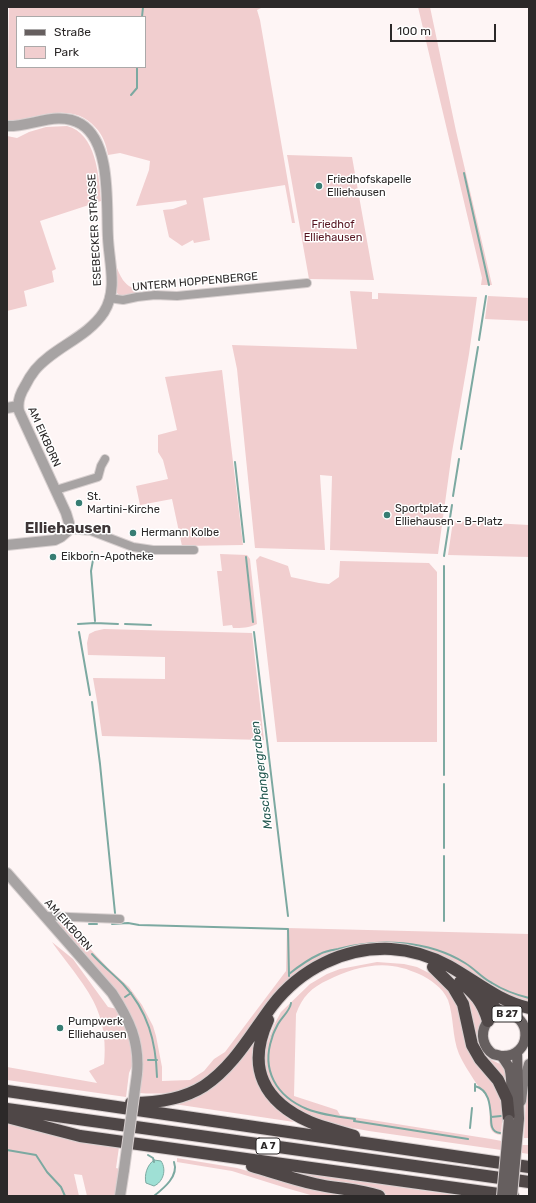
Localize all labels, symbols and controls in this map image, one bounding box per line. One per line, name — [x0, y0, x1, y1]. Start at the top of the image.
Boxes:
legend — [16, 16, 146, 68]
scale bar — [392, 16, 498, 42]
text: 100 m — [397, 24, 431, 38]
text: Straße — [54, 25, 91, 39]
text: Park — [54, 45, 79, 59]
street label: ESEBECKER STRASSE — [85, 173, 105, 287]
place label: Friedhofskapelle Elliehausen — [327, 173, 411, 199]
marker: Friedhofskapelle Elliehausen — [314, 181, 324, 191]
park label: Friedhof Elliehausen — [304, 218, 362, 244]
street label: UNTERM HOPPENBERGE — [132, 270, 258, 294]
street label: AM EIKBORN — [25, 405, 63, 469]
place label: St. Martini-Kirche — [87, 490, 160, 516]
marker: St. Martini-Kirche — [74, 498, 84, 508]
place label: Sportplatz Elliehausen - B-Platz — [395, 502, 503, 528]
marker: Sportplatz Elliehausen - B-Platz — [382, 510, 392, 520]
district label: Elliehausen — [25, 520, 111, 538]
place label: Hermann Kolbe — [141, 526, 219, 540]
marker: Hermann Kolbe — [128, 528, 138, 538]
place label: Eikborn-Apotheke — [61, 550, 154, 564]
marker: Eikborn-Apotheke — [48, 552, 58, 562]
water label: Maschangergraben — [248, 720, 276, 830]
street label: AM EIKBORN — [41, 897, 95, 953]
road number: B 27 — [492, 1006, 522, 1022]
place label: Pumpwerk Elliehausen — [68, 1015, 127, 1041]
marker: Pumpwerk Elliehausen — [55, 1023, 65, 1033]
road number: A 7 — [256, 1138, 280, 1154]

